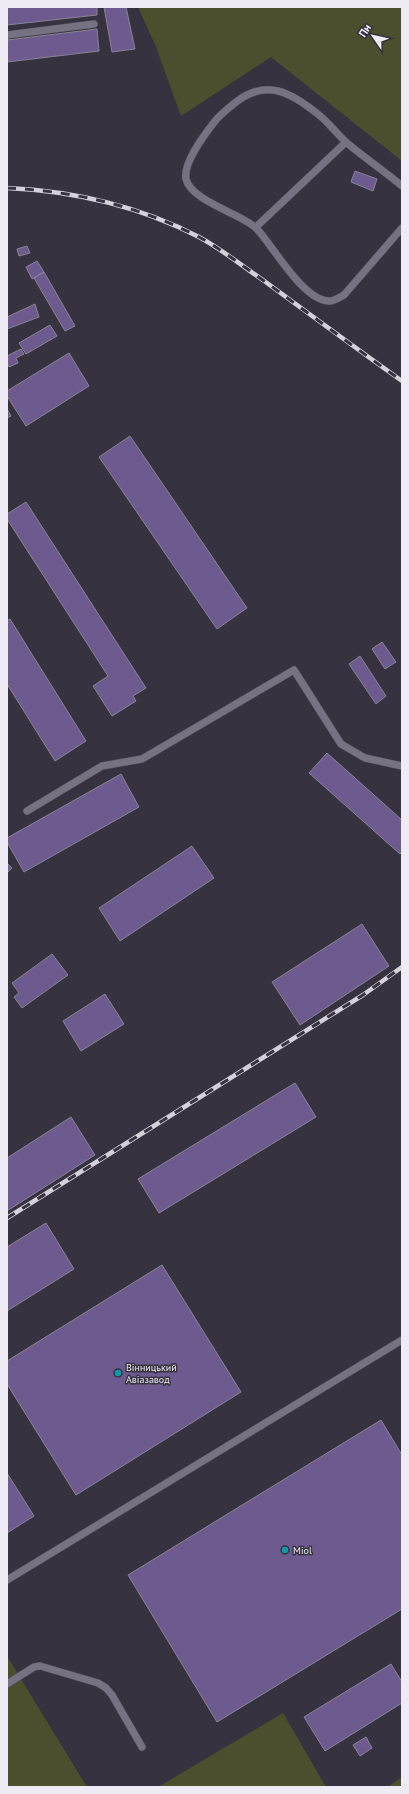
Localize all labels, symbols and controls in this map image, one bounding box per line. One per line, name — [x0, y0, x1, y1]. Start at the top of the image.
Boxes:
north arrow — [353, 16, 393, 56]
text: Пн — [355, 21, 374, 40]
place label: Вінницький Авіазавод — [126, 1361, 177, 1386]
marker: Вінницький Авіазавод — [113, 1368, 123, 1378]
place label: Miol — [293, 1544, 312, 1557]
marker: Miol — [280, 1545, 290, 1555]

